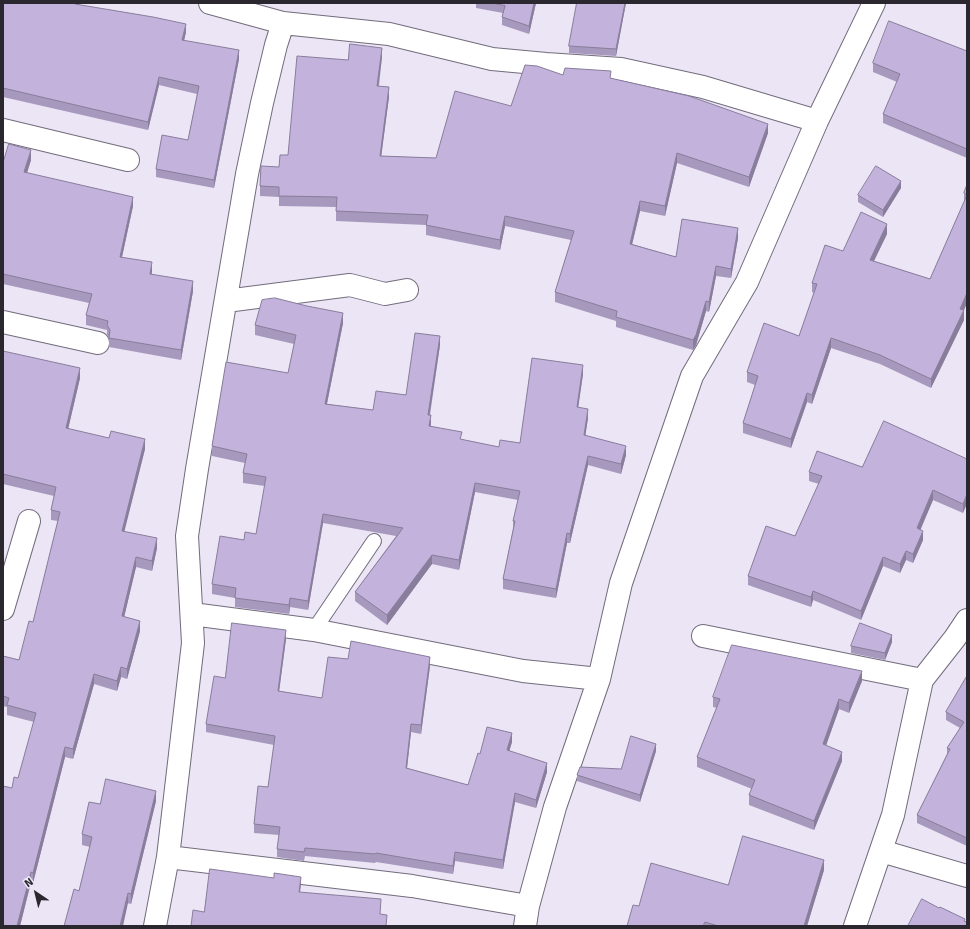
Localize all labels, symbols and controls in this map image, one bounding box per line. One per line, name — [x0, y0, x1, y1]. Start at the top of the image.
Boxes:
north arrow — [16, 873, 56, 913]
text: N — [22, 875, 36, 890]

